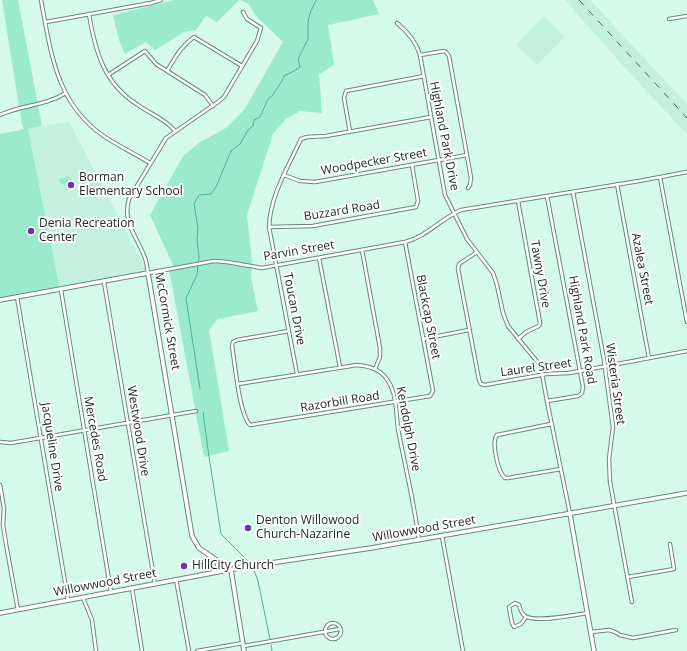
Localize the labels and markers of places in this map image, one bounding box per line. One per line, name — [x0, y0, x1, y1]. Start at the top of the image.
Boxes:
place label: Borman Elementary School — [79, 171, 183, 199]
marker: Borman Elementary School — [66, 180, 76, 190]
place label: Denia Recreation Center — [39, 217, 135, 245]
marker: Denia Recreation Center — [26, 226, 36, 236]
place label: Denton Willowood Church-Nazarine — [256, 514, 359, 542]
marker: Denton Willowood Church-Nazarine — [243, 523, 253, 533]
place label: HillCity Church — [192, 559, 274, 573]
marker: HillCity Church — [179, 561, 189, 571]

